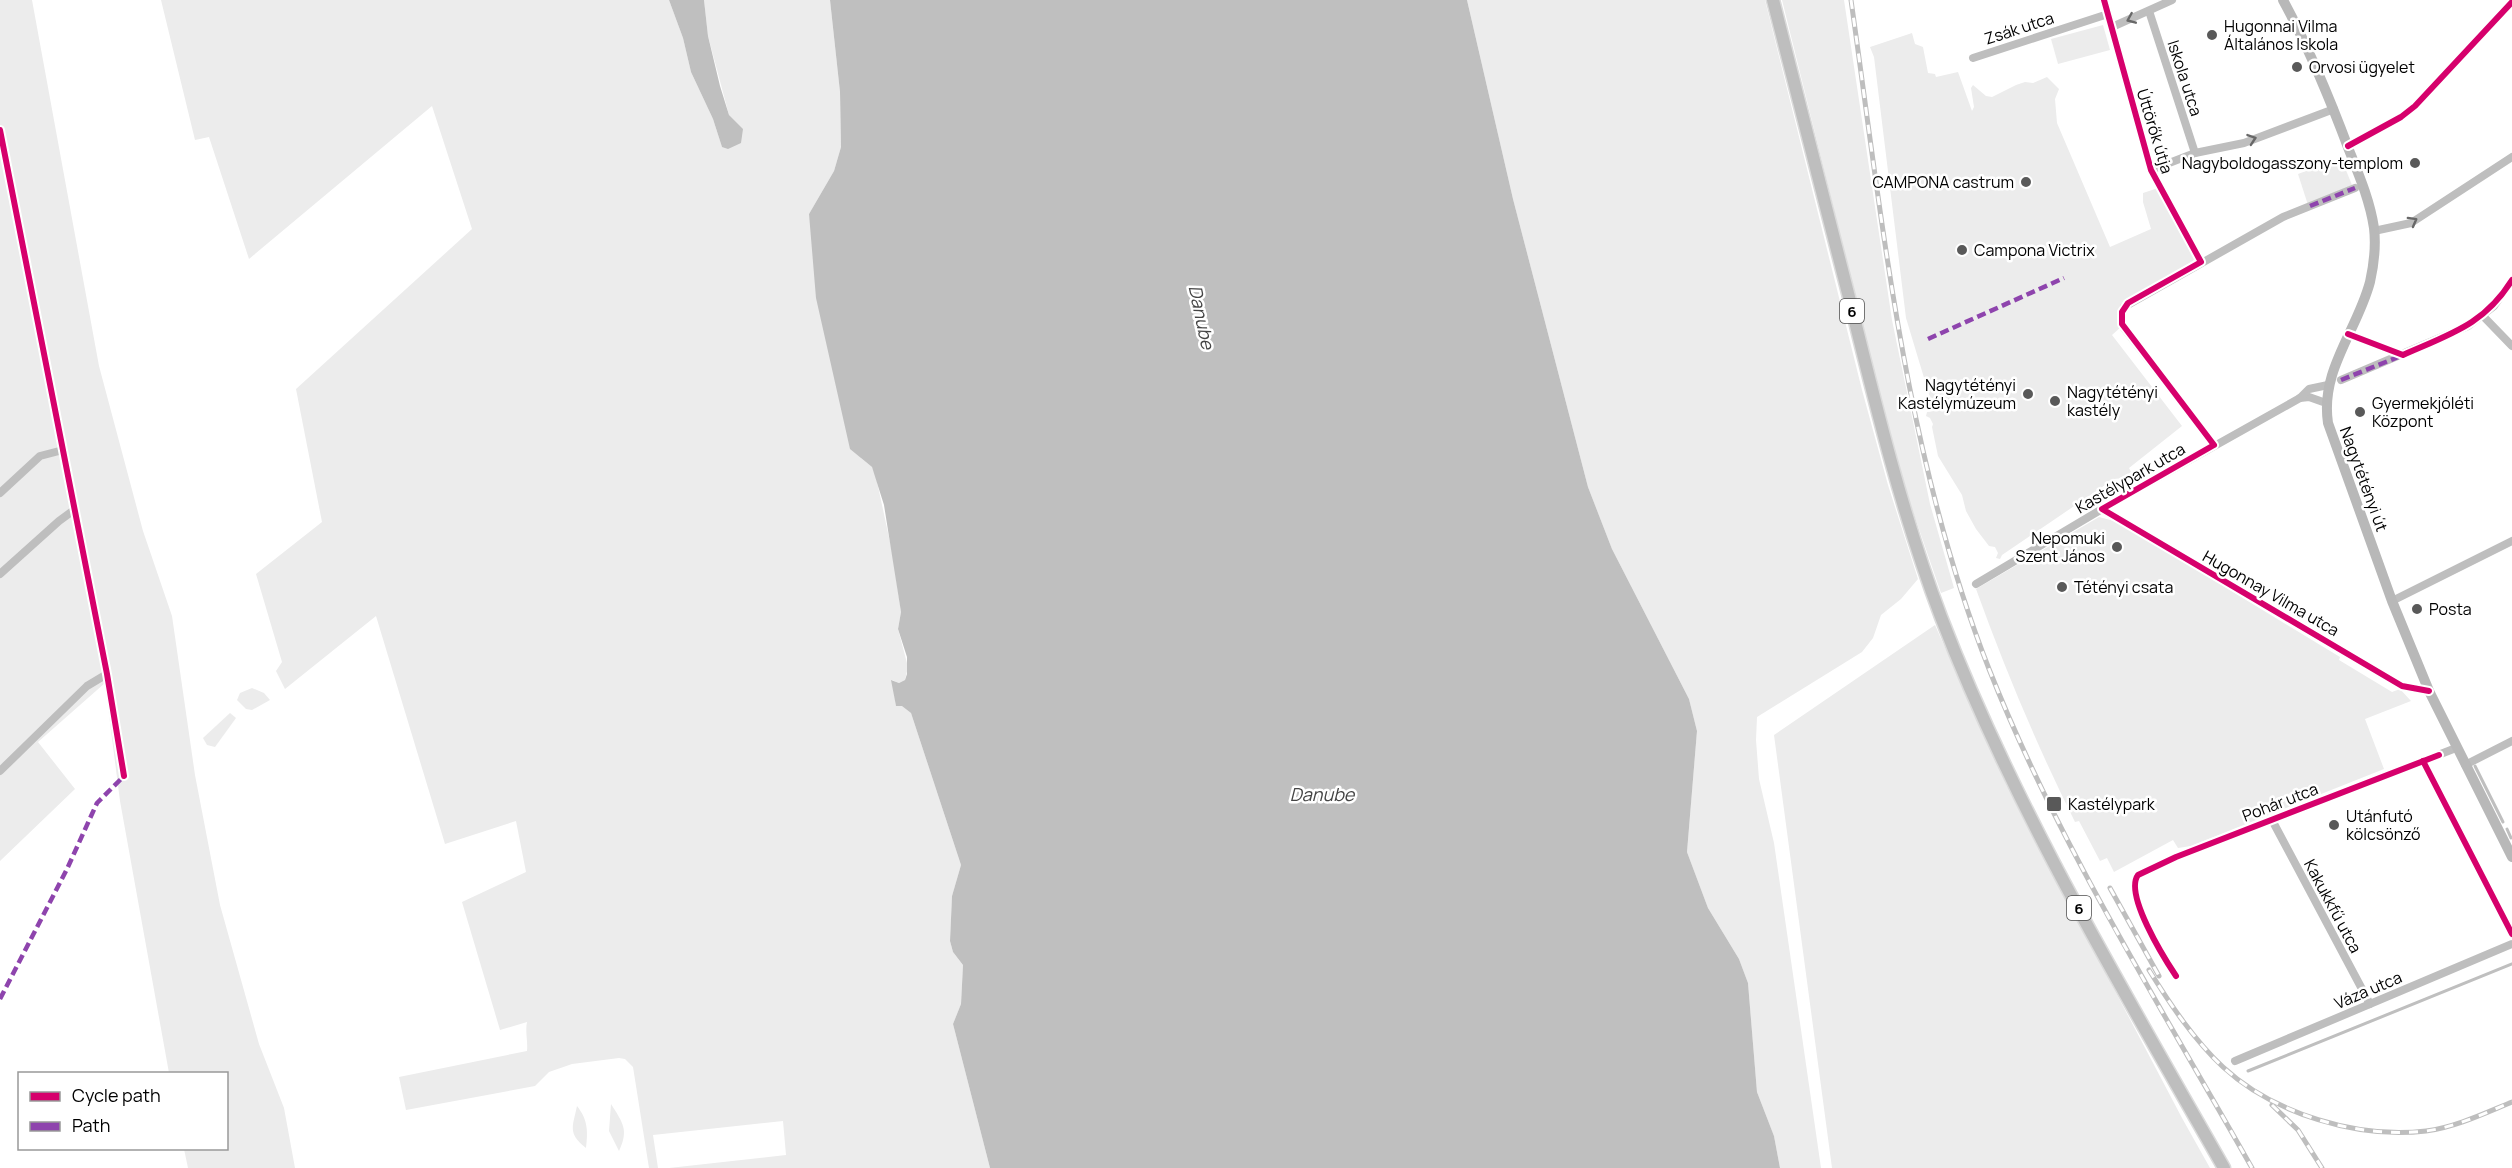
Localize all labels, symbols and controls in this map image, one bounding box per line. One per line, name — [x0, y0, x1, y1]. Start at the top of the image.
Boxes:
street label: Zsák utca — [1982, 6, 2056, 50]
one-way arrow — [2126, 12, 2137, 24]
place label: Hugonnai Vilma Általános Iskola — [2224, 15, 2338, 55]
marker: Hugonnai Vilma Általános Iskola — [2205, 28, 2219, 42]
street label: Iskola utca — [2162, 37, 2208, 119]
place label: Orvosi ügyelet — [2309, 56, 2415, 78]
marker: Orvosi ügyelet — [2290, 60, 2304, 74]
street label: Úttörők útja — [2132, 86, 2178, 176]
one-way arrow — [2246, 134, 2257, 147]
place label: Nagyboldogasszony-templom — [2182, 152, 2403, 174]
marker: Nagyboldogasszony-templom — [2408, 156, 2422, 170]
place label: CAMPONA castrum — [1872, 171, 2014, 193]
marker: CAMPONA castrum — [2019, 175, 2033, 189]
one-way arrow — [2407, 217, 2417, 228]
place label: Campona Victrix — [1974, 239, 2095, 261]
marker: Campona Victrix — [1955, 243, 1969, 257]
water label: Danube — [1184, 283, 1221, 353]
road number: 6 — [1840, 299, 1864, 323]
place label: Nagytétényi Kastélymúzeum — [1898, 374, 2016, 414]
place label: Nagytétényi kastély — [2067, 381, 2158, 421]
marker: Nagytétényi Kastélymúzeum — [2021, 387, 2035, 401]
place label: Gyermekjóléti Központ — [2372, 392, 2474, 432]
marker: Nagytétényi kastély — [2048, 394, 2062, 408]
marker: Gyermekjóléti Központ — [2353, 405, 2367, 419]
street label: Nagytétényi út — [2335, 423, 2393, 535]
street label: Kastélypark utca — [2071, 438, 2189, 518]
place label: Nepomuki Szent János — [2016, 527, 2105, 567]
marker: Nepomuki Szent János — [2110, 540, 2124, 554]
street label: Hugonnay Vilma utca — [2199, 545, 2343, 641]
place label: Tétényi csata — [2074, 576, 2173, 598]
marker: Tétényi csata — [2055, 580, 2069, 594]
place label: Posta — [2429, 598, 2472, 620]
marker: Posta — [2410, 602, 2424, 616]
street label: Pohár utca — [2239, 777, 2321, 827]
water label: Danube — [1290, 782, 1356, 806]
place label: Kastélypark — [2068, 793, 2156, 815]
marker: Kastélypark — [2045, 795, 2063, 813]
place label: Utánfutó kölcsönző — [2346, 805, 2421, 845]
marker: Utánfutó kölcsönző — [2327, 818, 2341, 832]
street label: Kakukkfű utca — [2299, 855, 2367, 957]
road number: 6 — [2067, 896, 2091, 920]
street label: Váza utca — [2331, 966, 2405, 1014]
legend — [18, 1072, 228, 1150]
text: Cycle path — [72, 1083, 161, 1107]
text: Path — [72, 1113, 110, 1137]

